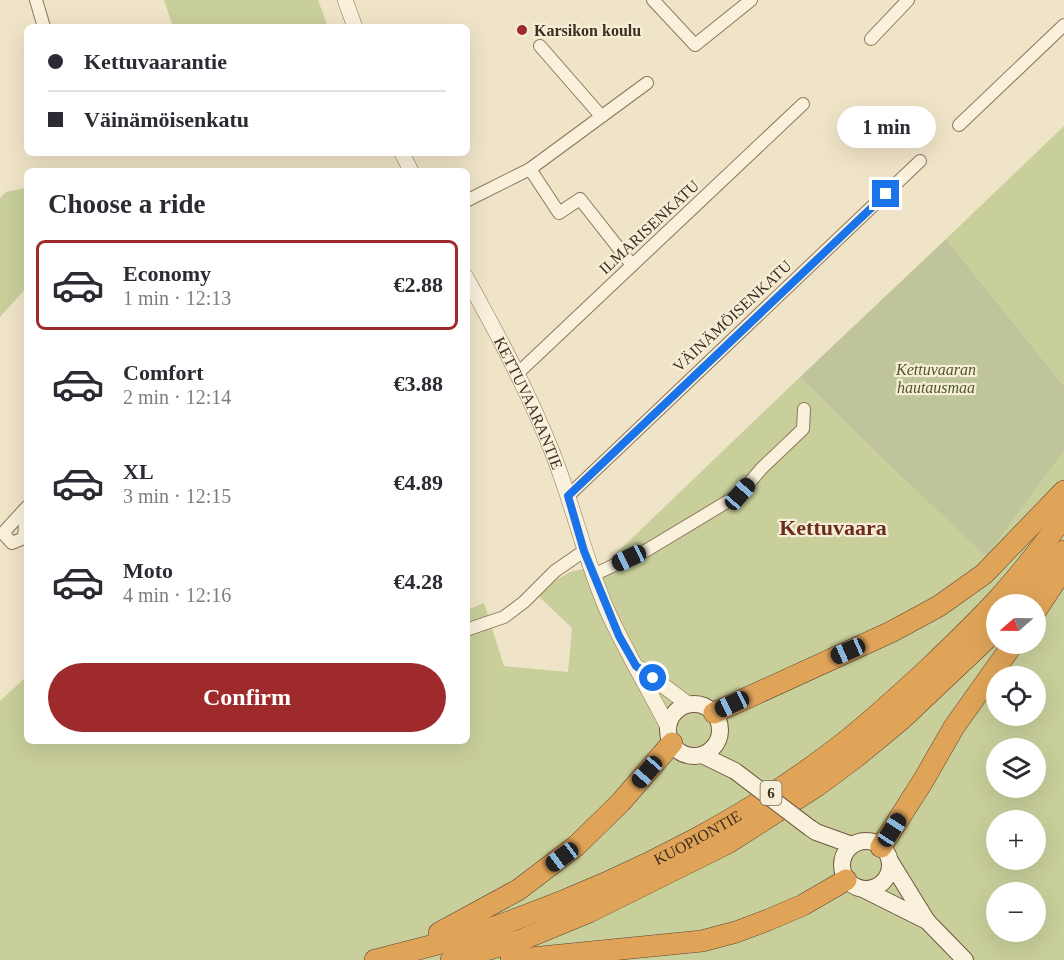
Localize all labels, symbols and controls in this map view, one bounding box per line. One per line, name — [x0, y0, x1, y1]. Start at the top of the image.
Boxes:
place label: Karsikon koulu — [534, 22, 641, 39]
marker: Karsikon koulu — [515, 23, 529, 37]
text: Kettuvaarantie — [84, 49, 227, 74]
text: Väinämöisenkatu — [84, 107, 249, 132]
callout: 1 min — [836, 107, 936, 149]
text: 1 min — [862, 116, 911, 138]
street label: ILMARISENKATU — [596, 176, 703, 277]
route end — [872, 180, 899, 207]
text: Choose a ride — [48, 189, 206, 219]
street label: VÄINÄMÖISENKATU — [669, 256, 795, 375]
icon: car — [51, 258, 105, 312]
text: Economy — [123, 261, 211, 286]
text: €2.88 — [394, 272, 443, 297]
text: 1 min · 12:13 — [123, 287, 231, 309]
street label: KETTUVAARANTIE — [491, 334, 566, 471]
icon: car — [51, 357, 105, 411]
text: Comfort — [123, 360, 204, 385]
park label: Kettuvaaran hautausmaa — [895, 361, 976, 396]
text: €3.88 — [394, 371, 443, 396]
text: 2 min · 12:14 — [123, 386, 231, 408]
icon: car — [51, 456, 105, 510]
text: XL — [123, 459, 154, 484]
text: €4.89 — [394, 470, 443, 495]
car — [721, 475, 759, 513]
text: 3 min · 12:15 — [123, 485, 231, 507]
district label: Kettuvaara — [779, 515, 887, 540]
car — [609, 542, 649, 574]
icon: car — [51, 555, 105, 609]
text: Moto — [123, 558, 173, 583]
text: €4.28 — [394, 569, 443, 594]
text: 4 min · 12:16 — [123, 584, 231, 606]
north arrow — [986, 594, 1046, 654]
map controls — [986, 594, 1046, 942]
car — [828, 635, 868, 667]
button: Confirm — [48, 663, 446, 732]
route start — [639, 664, 666, 691]
button: locate — [986, 666, 1046, 726]
car — [712, 688, 752, 720]
button: layers — [986, 738, 1046, 798]
car — [628, 753, 666, 791]
road number: 6 — [760, 781, 782, 805]
street label: KUOPIONTIE — [651, 807, 744, 868]
car — [875, 810, 909, 850]
button: + — [986, 810, 1046, 870]
car — [542, 839, 582, 875]
button: − — [986, 882, 1046, 942]

